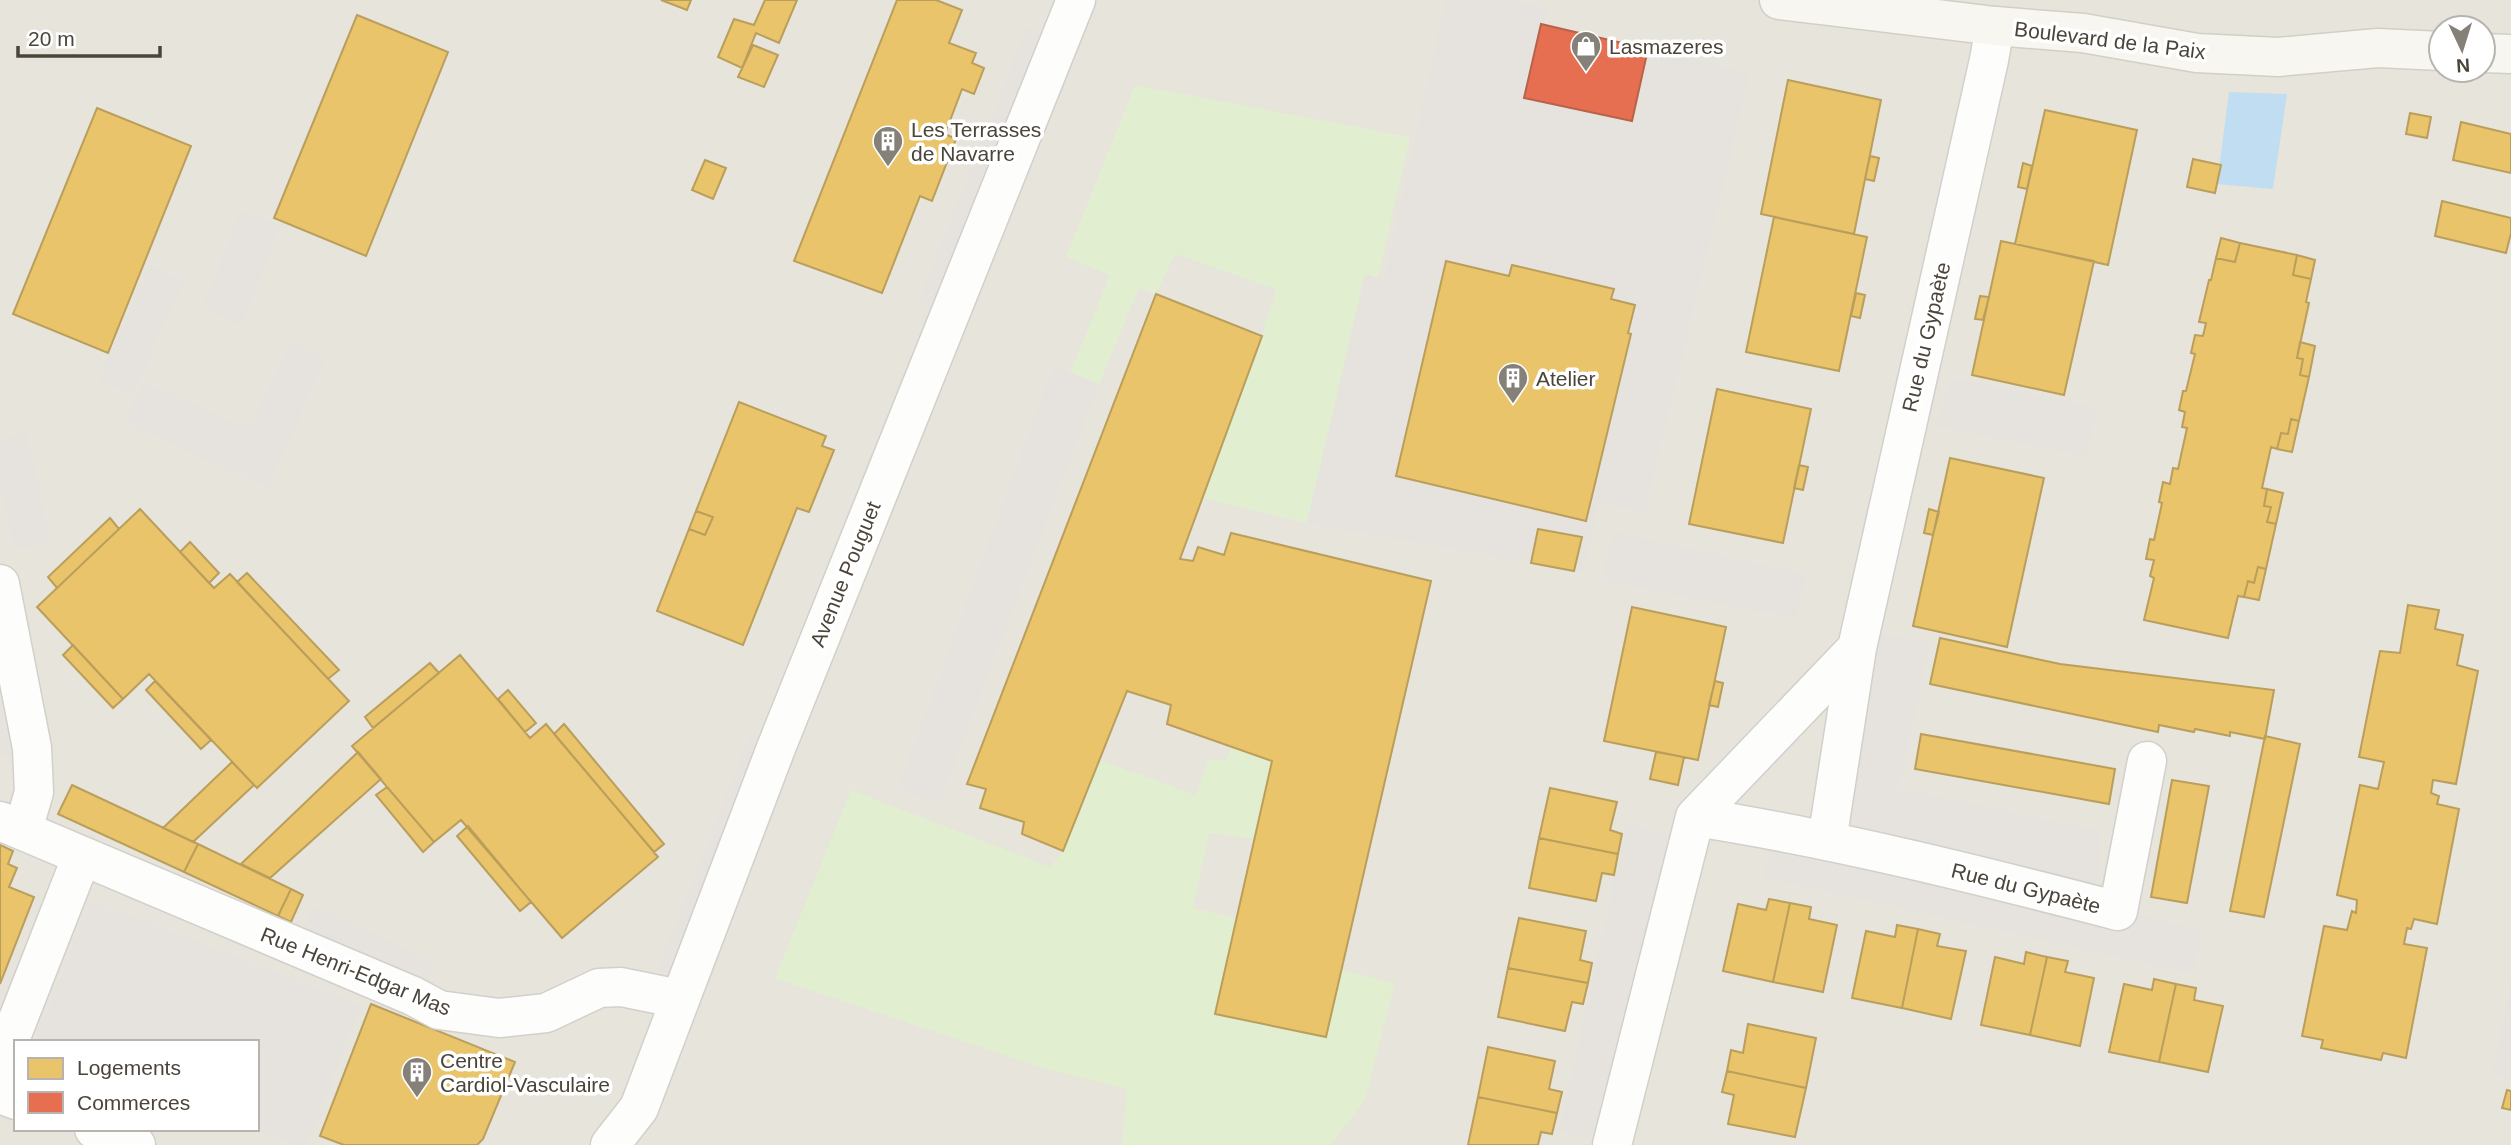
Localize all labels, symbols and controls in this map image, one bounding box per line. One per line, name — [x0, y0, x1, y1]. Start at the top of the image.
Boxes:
scale bar — [18, 14, 159, 58]
north arrow — [2427, 14, 2497, 84]
street label: Boulevard de la Paix — [2013, 17, 2207, 63]
text: 20 m — [28, 27, 75, 50]
shop icon: Lasmazeres — [1569, 29, 1603, 73]
place label: Lasmazeres — [1609, 35, 1723, 58]
text: N — [2456, 55, 2471, 76]
place label: Les Terrasses de Navarre — [911, 118, 1041, 165]
building icon: Les Terrasses de Navarre — [871, 124, 905, 168]
street label: Rue du Gypaète — [1898, 260, 1954, 414]
building icon: Atelier — [1496, 361, 1530, 405]
place label: Atelier — [1536, 367, 1596, 390]
street label: Avenue Pouguet — [805, 498, 885, 650]
street label: Rue du Gypaète — [1949, 858, 2103, 918]
street label: Rue Henri-Edgar Mas — [258, 922, 454, 1020]
legend — [14, 1040, 259, 1131]
place label: Centre Cardiol-Vasculaire — [440, 1049, 610, 1096]
building icon: Centre Cardiol-Vasculaire — [400, 1055, 434, 1099]
text: Logements — [77, 1056, 181, 1079]
text: Commerces — [77, 1091, 190, 1114]

